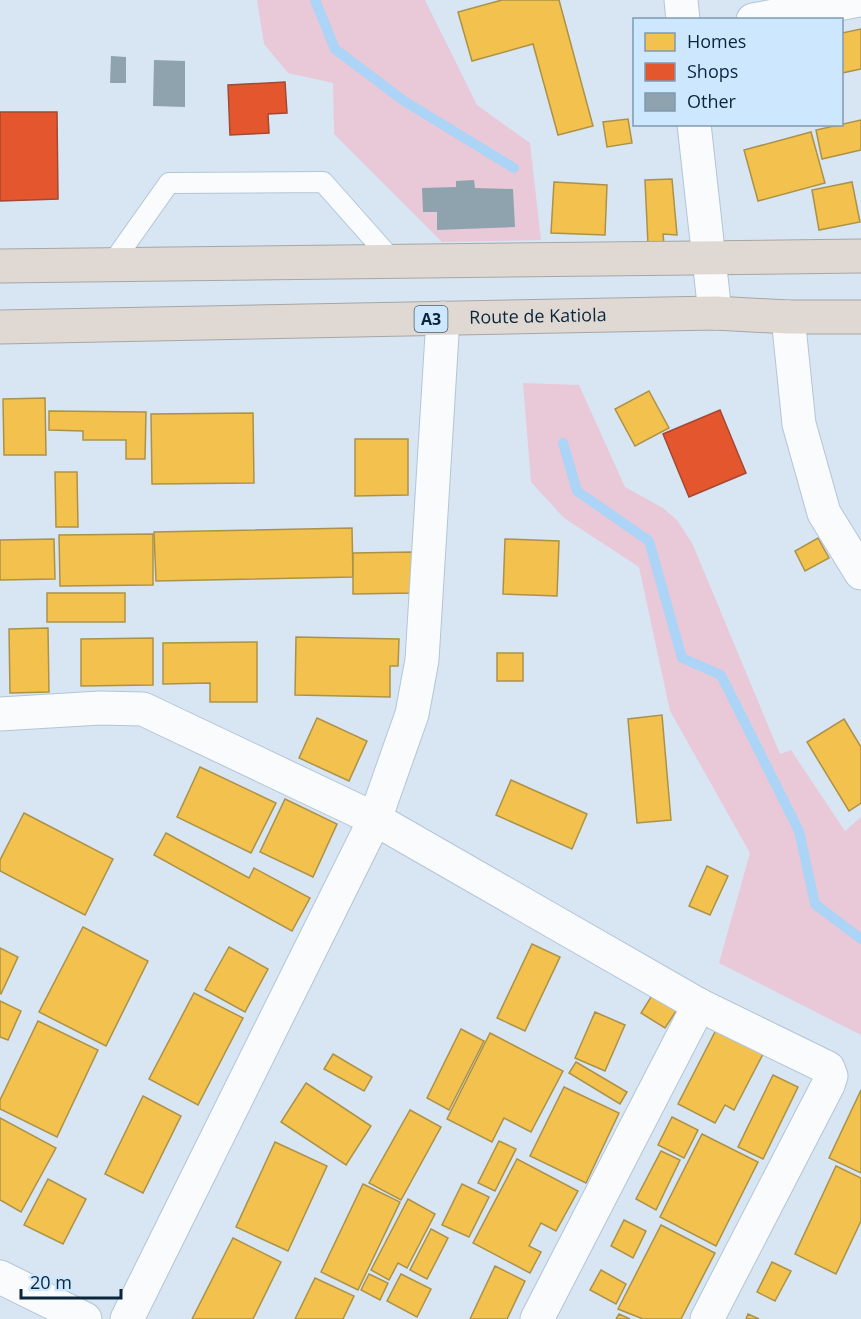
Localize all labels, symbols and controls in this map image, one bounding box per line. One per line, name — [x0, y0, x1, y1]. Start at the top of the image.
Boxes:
legend — [633, 18, 843, 126]
text: Homes — [687, 29, 746, 53]
text: Shops — [687, 59, 738, 83]
text: Other — [687, 89, 737, 113]
street label: Route de Katiola — [469, 302, 607, 329]
road number: A3 — [414, 306, 448, 332]
scale bar — [21, 1262, 122, 1300]
text: 20 m — [30, 1270, 72, 1294]

